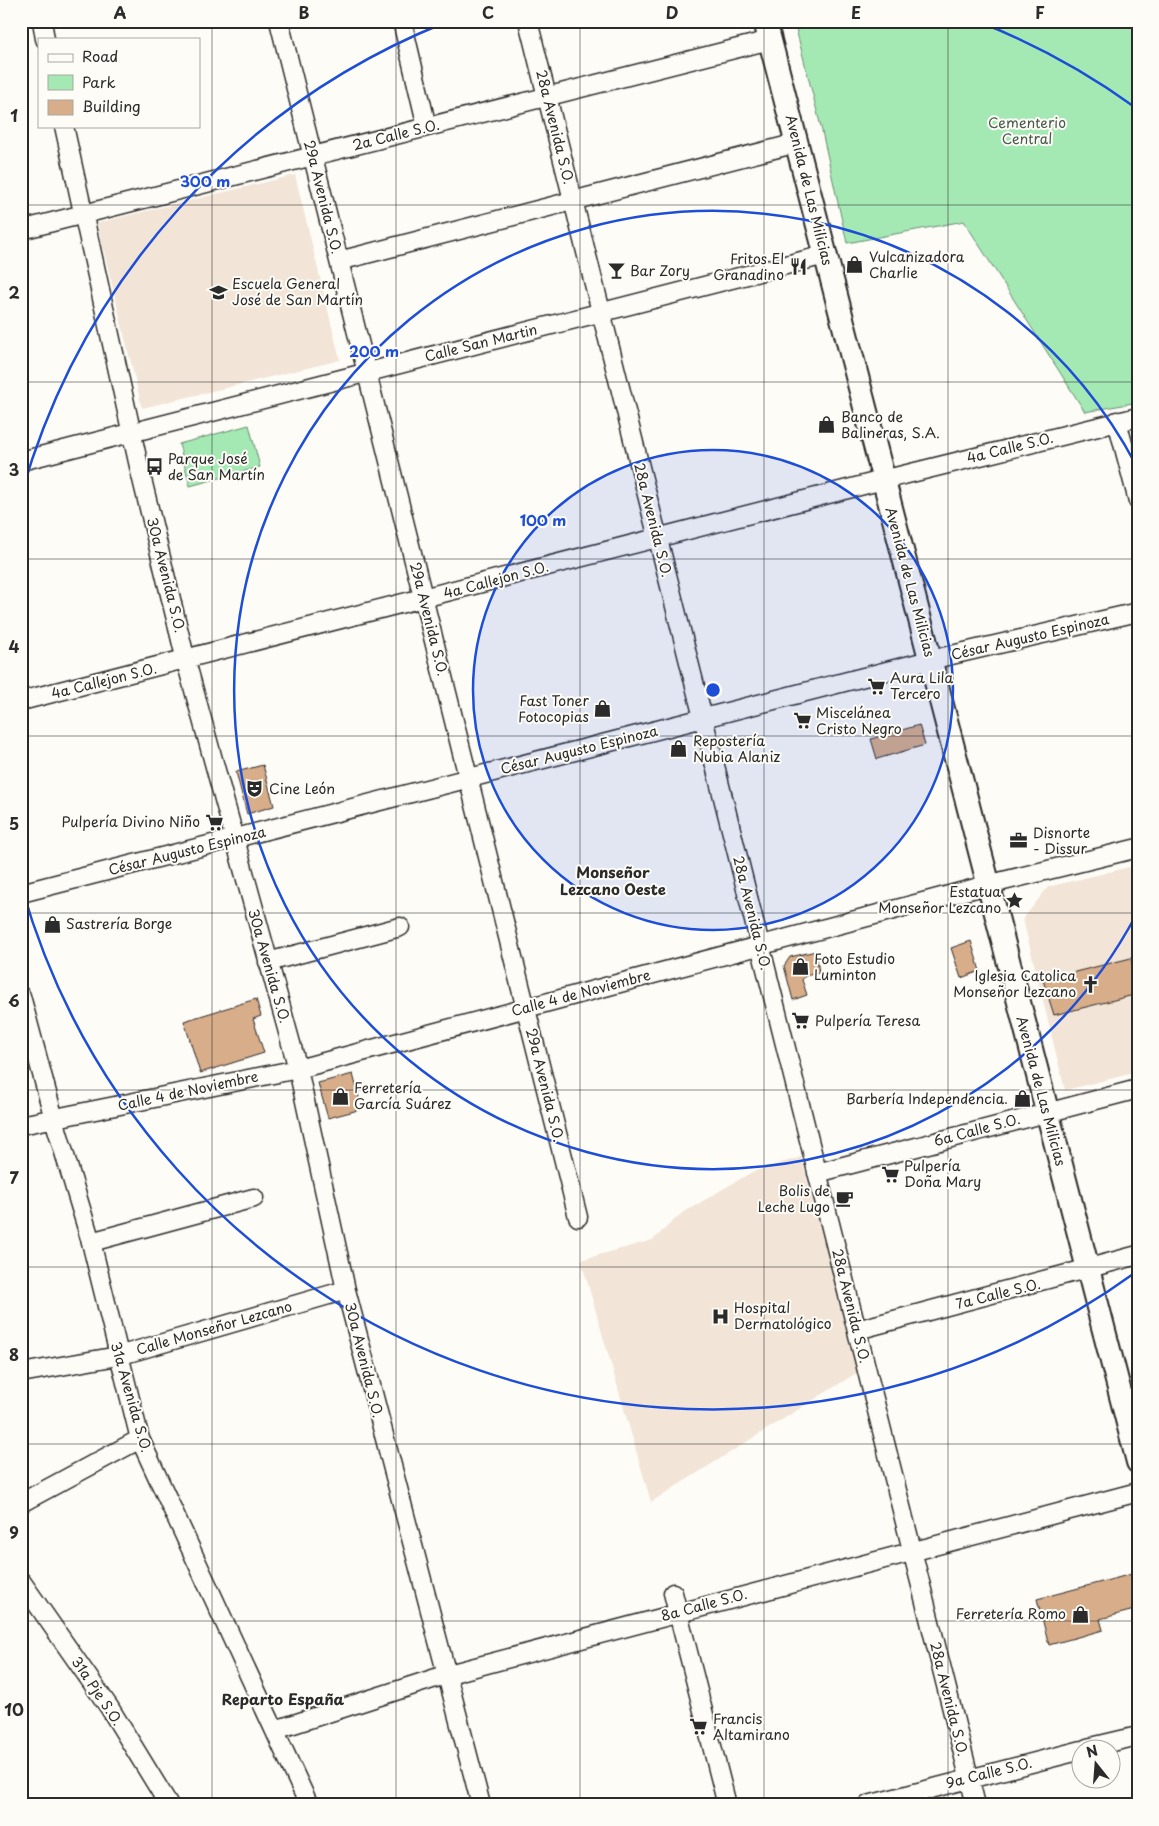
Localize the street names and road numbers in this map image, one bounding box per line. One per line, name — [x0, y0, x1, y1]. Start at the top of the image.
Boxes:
street label: 28a Avenida S.O. — [531, 68, 580, 186]
street label: Avenida de Las Milicias — [781, 112, 838, 267]
street label: 2a Calle S.O. — [350, 114, 442, 155]
street label: 29a Avenida S.O. — [299, 138, 348, 256]
street label: Calle San Martin — [422, 318, 539, 367]
street label: 4a Calle S.O. — [964, 427, 1055, 468]
street label: 28a Avenida S.O. — [629, 461, 678, 579]
street label: Avenida de Las Milicias — [880, 505, 941, 659]
street label: 30a Avenida S.O. — [142, 515, 191, 635]
street label: 4a Callejon S.O. — [441, 555, 551, 604]
street label: 29a Avenida S.O. — [405, 560, 454, 678]
street label: César Augusto Espinoza — [949, 608, 1111, 665]
street label: 4a Callejon S.O. — [49, 657, 159, 704]
street label: César Augusto Espinoza — [498, 720, 660, 779]
street label: César Augusto Espinoza — [106, 821, 268, 880]
street label: 28a Avenida S.O. — [728, 854, 777, 972]
street label: 30a Avenida S.O. — [243, 906, 296, 1026]
street label: Calle 4 de Noviembre — [509, 964, 653, 1021]
street label: Avenida de Las Milicias — [1011, 1014, 1072, 1168]
street label: 29a Avenida S.O. — [521, 1026, 570, 1144]
street label: Calle 4 de Noviembre — [116, 1065, 260, 1116]
street label: 6a Calle S.O. — [931, 1108, 1022, 1151]
street label: 28a Avenida S.O. — [827, 1247, 876, 1365]
street label: 7a Calle S.O. — [953, 1273, 1042, 1314]
street label: Calle Monseñor Lezcano — [134, 1295, 294, 1360]
street label: 30a Avenida S.O. — [340, 1300, 389, 1420]
street label: 31a Avenida S.O. — [106, 1339, 157, 1455]
street label: 8a Calle S.O. — [658, 1583, 749, 1626]
street label: 28a Avenida S.O. — [925, 1640, 974, 1758]
street label: 31a Pje S.O. — [67, 1652, 128, 1729]
street label: 9a Calle S.O. — [944, 1752, 1034, 1793]

